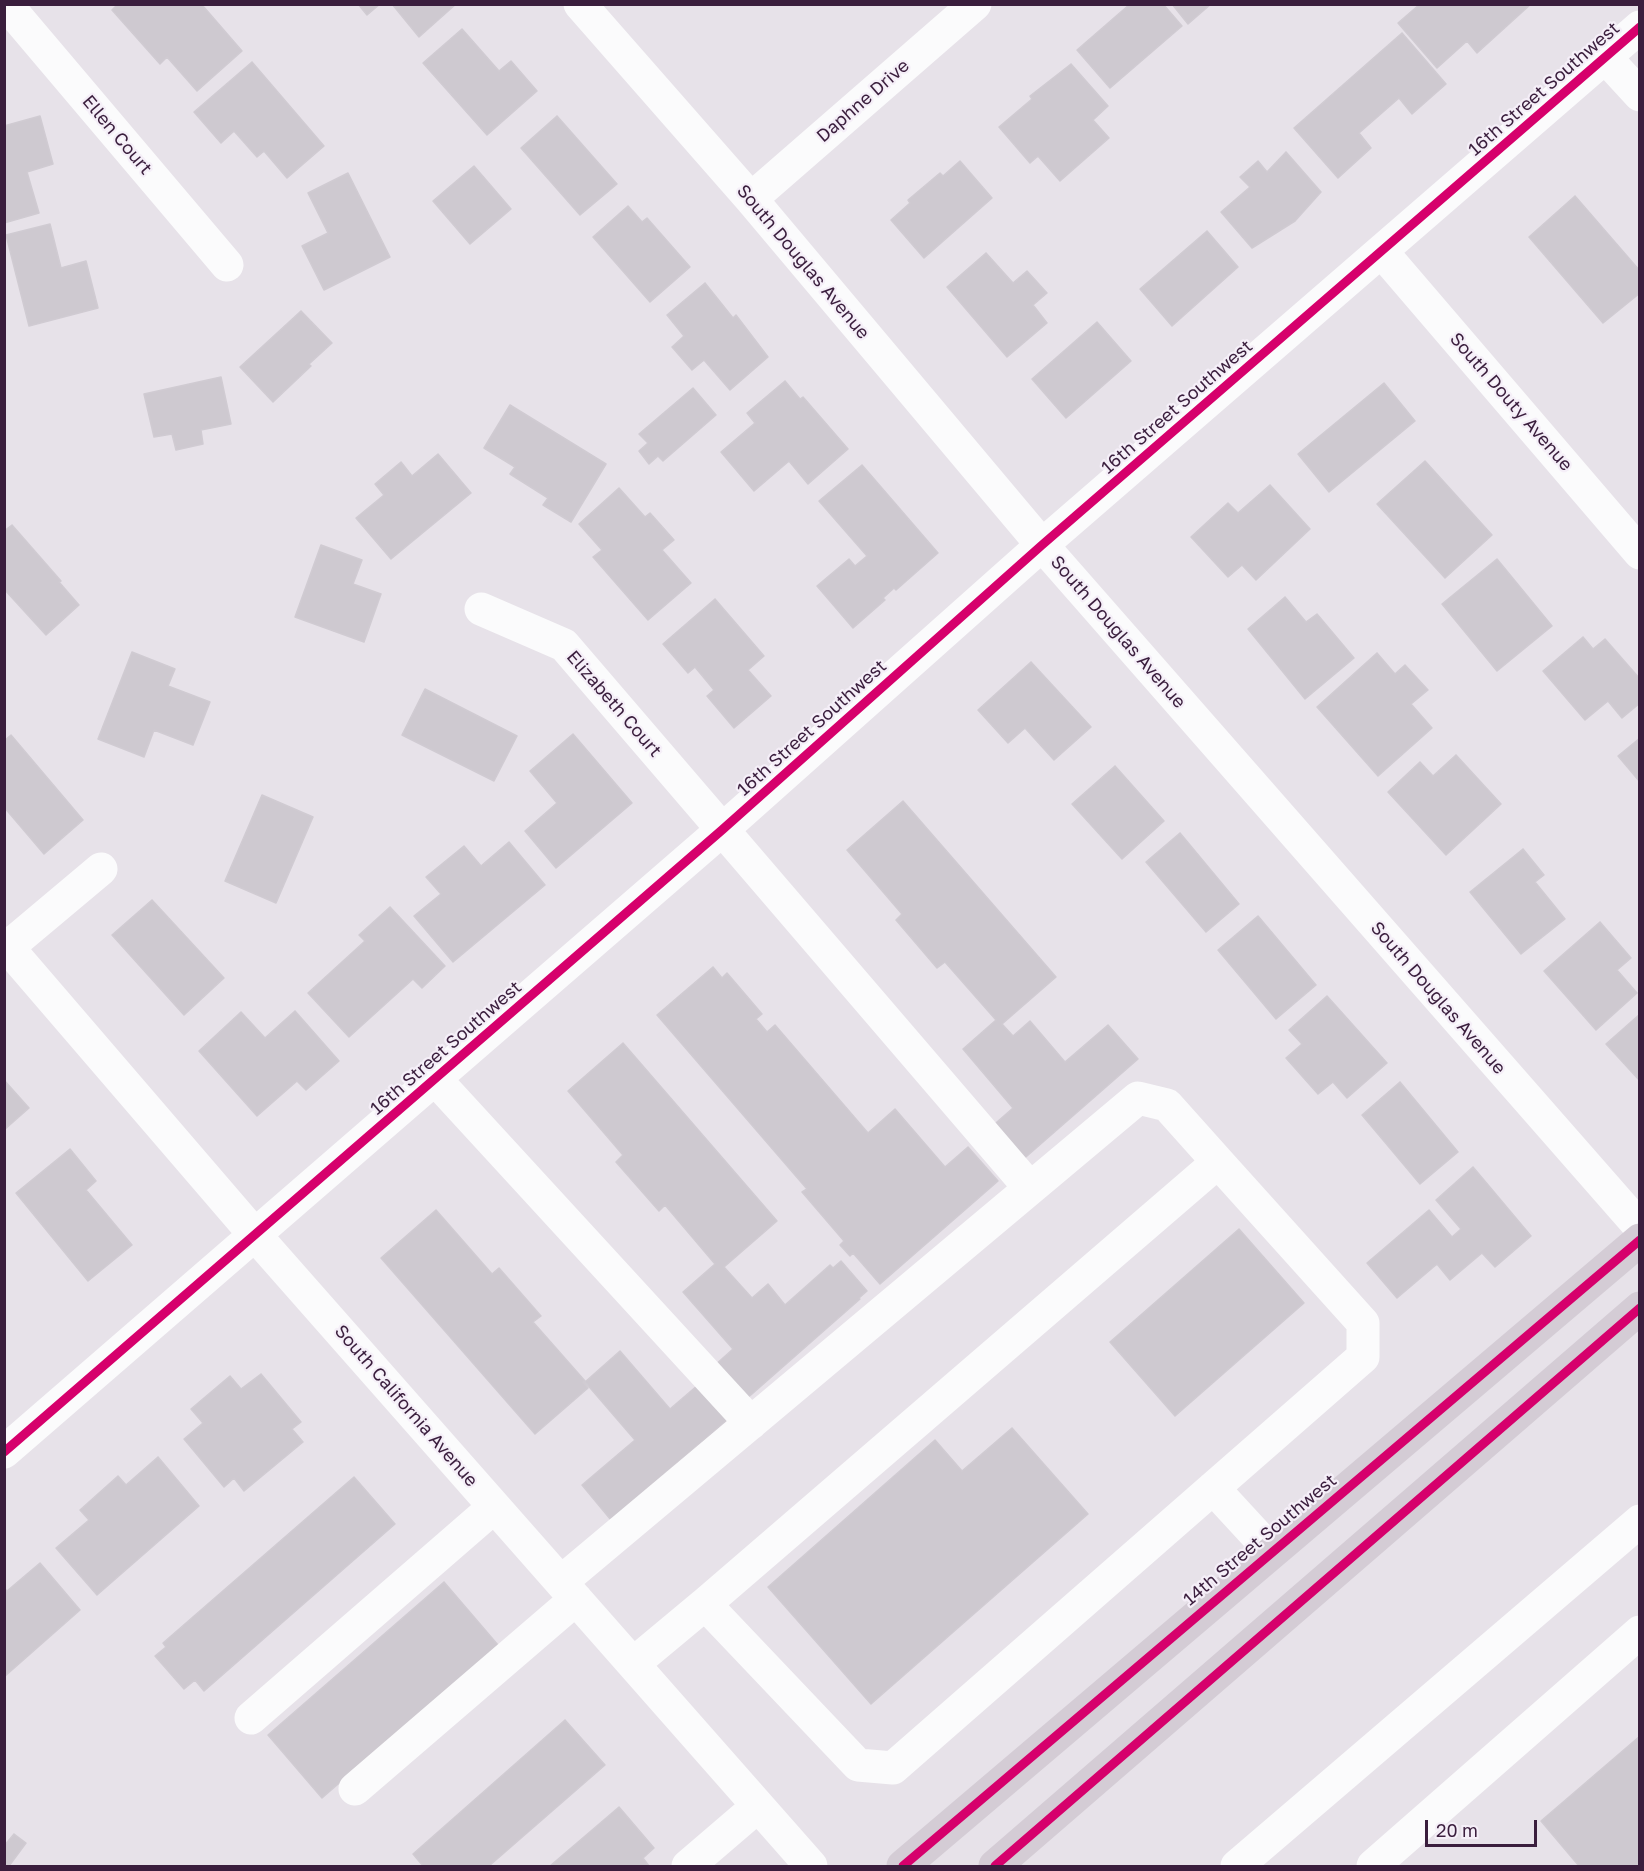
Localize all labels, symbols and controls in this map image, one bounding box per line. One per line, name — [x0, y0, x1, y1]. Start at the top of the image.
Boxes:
street label: 16th Street Southwest — [1464, 18, 1624, 160]
street label: Daphne Drive — [812, 55, 914, 147]
street label: Ellen Court — [78, 91, 156, 179]
street label: South Douglas Avenue — [732, 180, 874, 344]
street label: South Douty Avenue — [1445, 329, 1577, 475]
street label: 16th Street Southwest — [1097, 336, 1257, 478]
street label: South Douglas Avenue — [1046, 551, 1190, 713]
street label: Elizabeth Court — [562, 646, 666, 762]
street label: 16th Street Southwest — [733, 655, 891, 801]
street label: South Douglas Avenue — [1366, 917, 1510, 1079]
street label: 16th Street Southwest — [366, 977, 526, 1119]
street label: South California Avenue — [330, 1321, 482, 1491]
street label: 14th Street Southwest — [1179, 1470, 1341, 1610]
scale bar — [1428, 1808, 1540, 1846]
text: 20 m — [1436, 1819, 1478, 1841]

